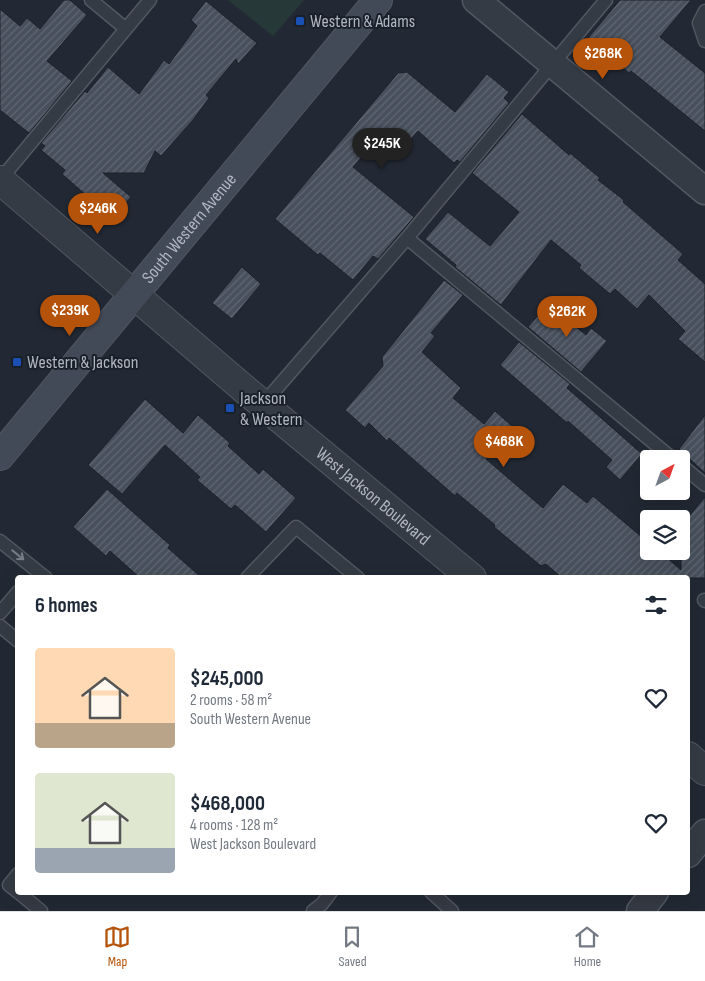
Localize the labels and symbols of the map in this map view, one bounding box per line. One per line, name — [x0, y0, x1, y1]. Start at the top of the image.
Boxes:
place label: Western & Adams — [310, 11, 415, 32]
marker: Western & Adams — [294, 15, 306, 27]
pin: $268K — [568, 38, 638, 80]
pin: $245K — [347, 128, 417, 170]
street label: South Western Avenue — [138, 169, 241, 288]
pin: $246K — [63, 192, 133, 235]
pin: $239K — [35, 294, 105, 337]
pin: $262K — [532, 296, 602, 338]
place label: Western & Jackson — [27, 352, 138, 373]
marker: Western & Jackson — [11, 356, 23, 368]
place label: Jackson & Western — [239, 388, 303, 430]
marker: Jackson & Western — [224, 402, 236, 414]
pin: $468K — [469, 426, 539, 468]
street label: West Jackson Boulevard — [311, 443, 434, 550]
north arrow — [640, 450, 690, 500]
one-way arrow — [11, 550, 25, 560]

